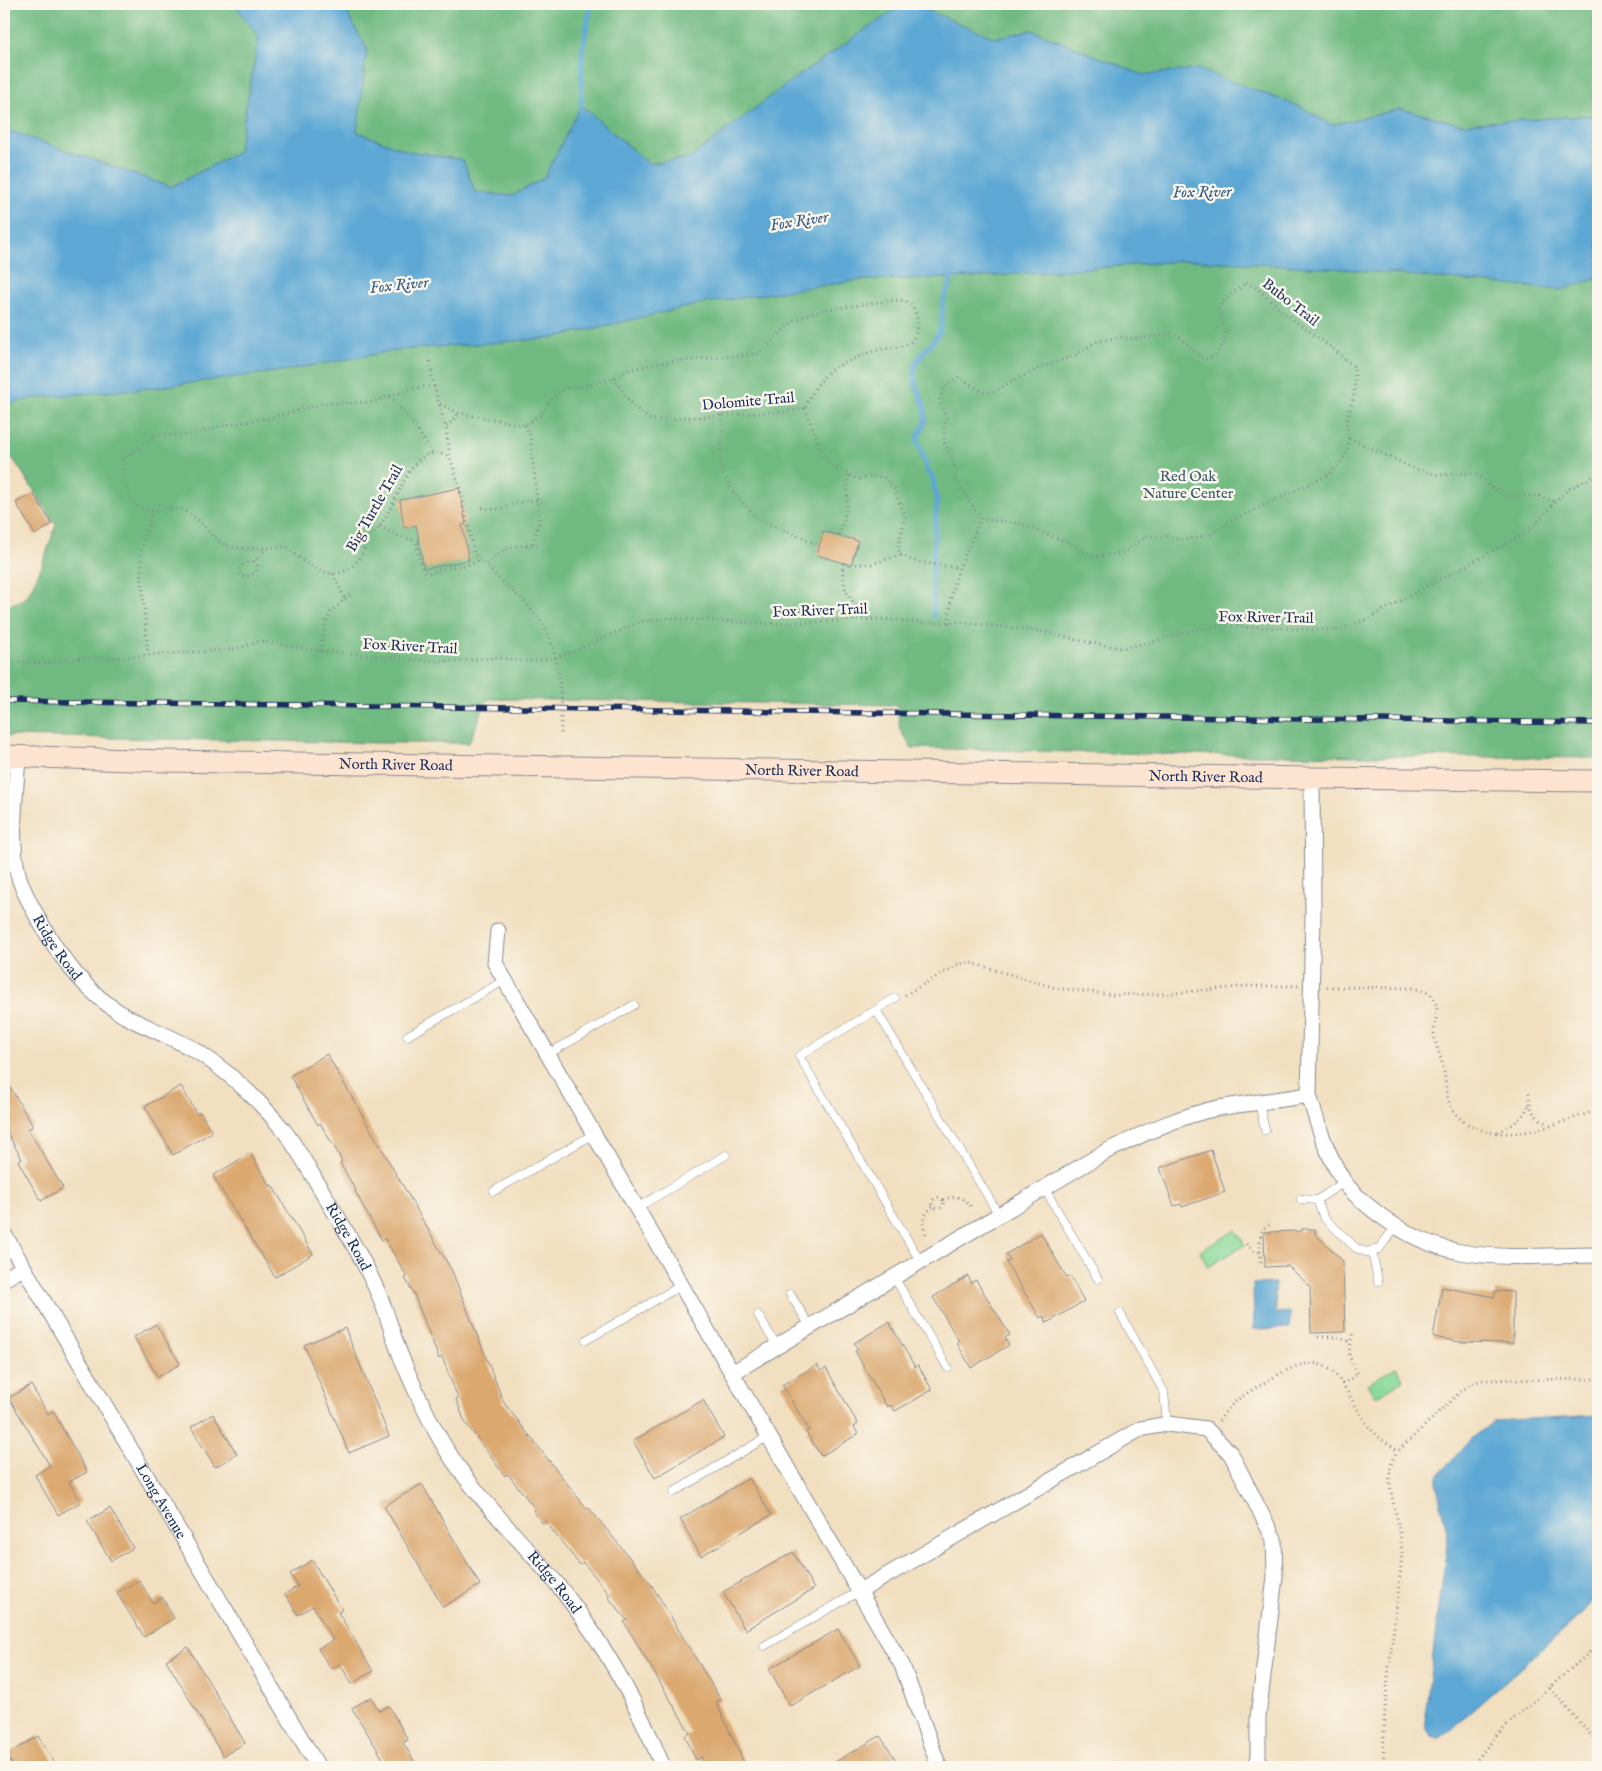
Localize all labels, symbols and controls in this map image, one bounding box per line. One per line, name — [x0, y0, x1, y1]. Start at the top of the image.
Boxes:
water label: Fox River — [1172, 182, 1233, 204]
water label: Fox River — [769, 207, 831, 236]
water label: Fox River — [369, 273, 431, 299]
street label: Bubo Trail — [1258, 274, 1324, 331]
street label: Dolomite Trail — [701, 388, 796, 415]
street label: Big Turtle Trail — [342, 461, 407, 555]
park label: Red Oak Nature Center — [1143, 467, 1234, 503]
street label: Fox River Trail — [772, 599, 869, 622]
street label: Fox River Trail — [1218, 607, 1315, 628]
street label: Fox River Trail — [362, 635, 459, 659]
street label: North River Road — [339, 755, 454, 775]
street label: North River Road — [745, 761, 860, 781]
street label: North River Road — [1149, 767, 1264, 787]
street label: Ridge Road — [28, 911, 87, 985]
street label: Ridge Road — [321, 1199, 375, 1275]
street label: Long Avenue — [131, 1460, 191, 1543]
street label: Ridge Road — [523, 1547, 586, 1618]

